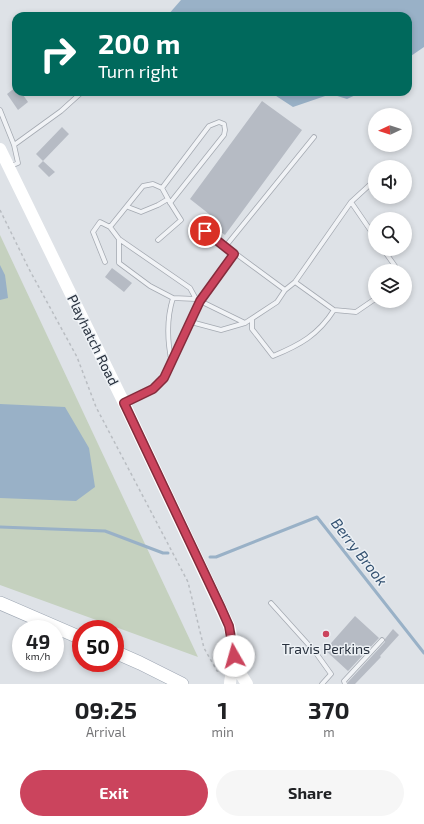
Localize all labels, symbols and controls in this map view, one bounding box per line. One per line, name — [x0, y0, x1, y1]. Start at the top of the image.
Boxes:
text: 200 m — [98, 26, 180, 60]
icon: right — [32, 28, 84, 80]
text: Turn right — [98, 60, 178, 82]
north arrow — [368, 108, 412, 152]
map controls — [368, 108, 412, 308]
button: sound — [368, 160, 412, 204]
button: search — [368, 212, 412, 256]
pin — [188, 214, 222, 248]
icon: arrive — [194, 220, 216, 242]
button: layers — [368, 264, 412, 308]
street label: Playhatch Road — [64, 292, 123, 388]
water label: Berry Brook — [327, 514, 392, 589]
speed limit sign: 50 — [72, 620, 124, 672]
text: 49 — [26, 629, 50, 653]
marker: Travis Perkins — [321, 629, 331, 639]
position arrow — [213, 635, 255, 677]
place label: Travis Perkins — [282, 640, 370, 657]
text: km/h — [26, 650, 50, 662]
text: 09:25 — [74, 695, 137, 724]
text: 1 — [217, 695, 228, 724]
text: 370 — [308, 695, 350, 724]
text: Arrival — [86, 724, 126, 740]
text: min — [212, 724, 234, 740]
text: m — [323, 724, 335, 740]
button: Exit — [20, 770, 208, 816]
button: Share — [216, 770, 404, 816]

